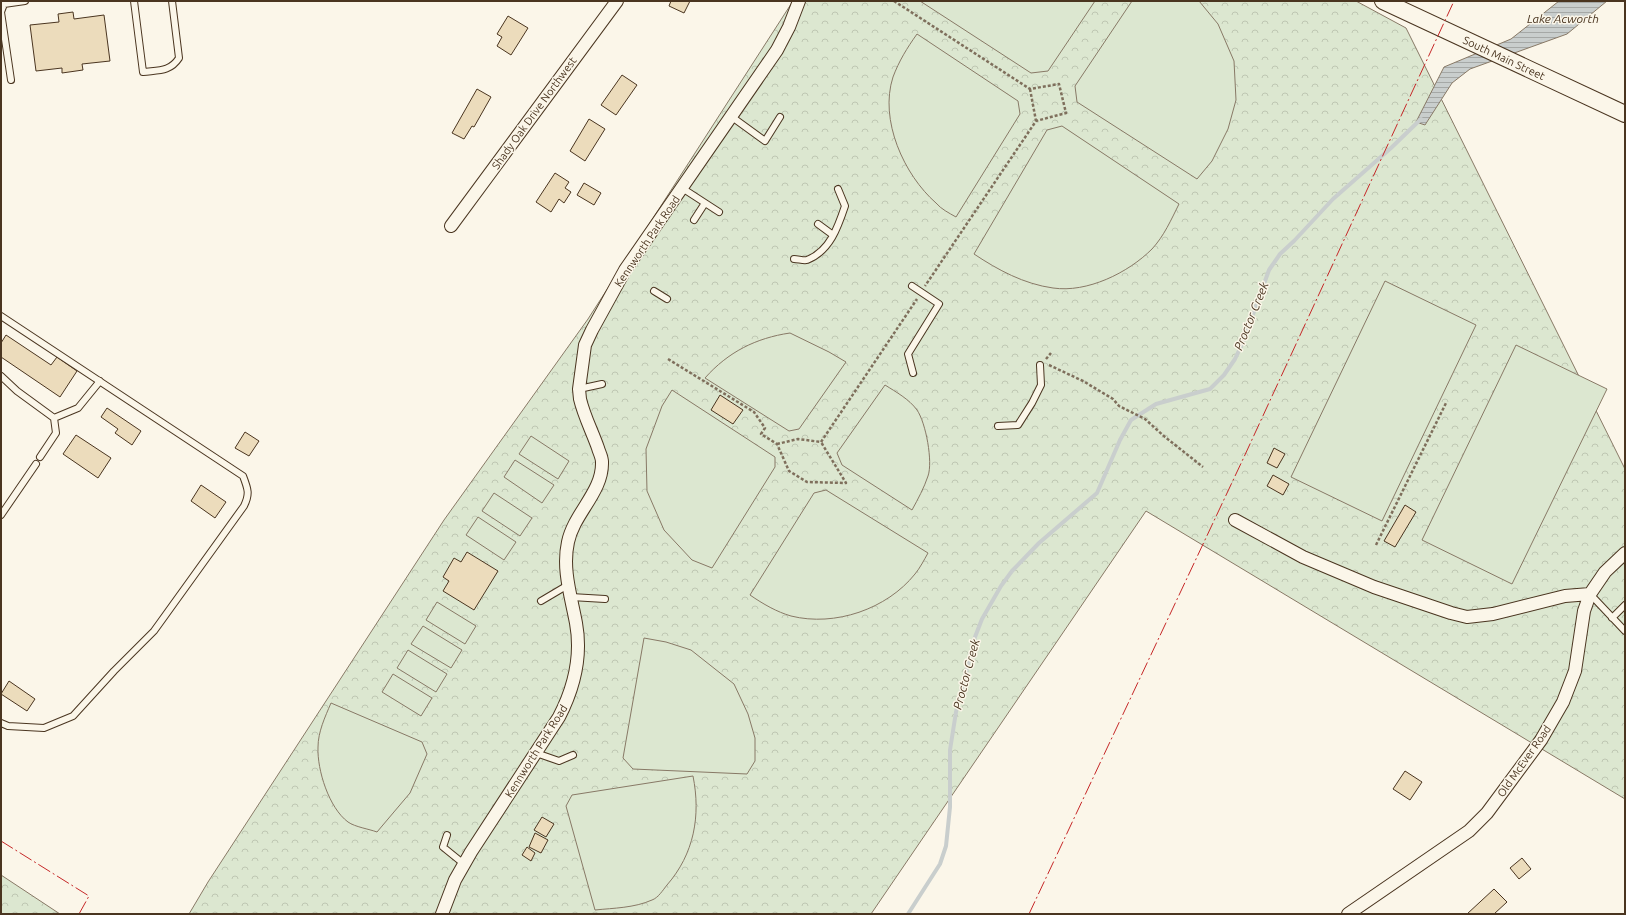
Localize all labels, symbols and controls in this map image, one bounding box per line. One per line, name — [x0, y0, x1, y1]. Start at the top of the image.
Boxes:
water label: Lake Acworth — [1527, 12, 1599, 25]
street label: South Main Street — [1461, 34, 1547, 83]
street label: Shady Oak Drive Northwest — [489, 54, 579, 171]
street label: Kennworth Park Road — [612, 193, 682, 289]
water label: Proctor Creek — [1231, 279, 1271, 352]
water label: Proctor Creek — [950, 637, 982, 711]
street label: Kennworth Park Road — [503, 702, 569, 800]
street label: Old McEver Road — [1495, 723, 1553, 799]

